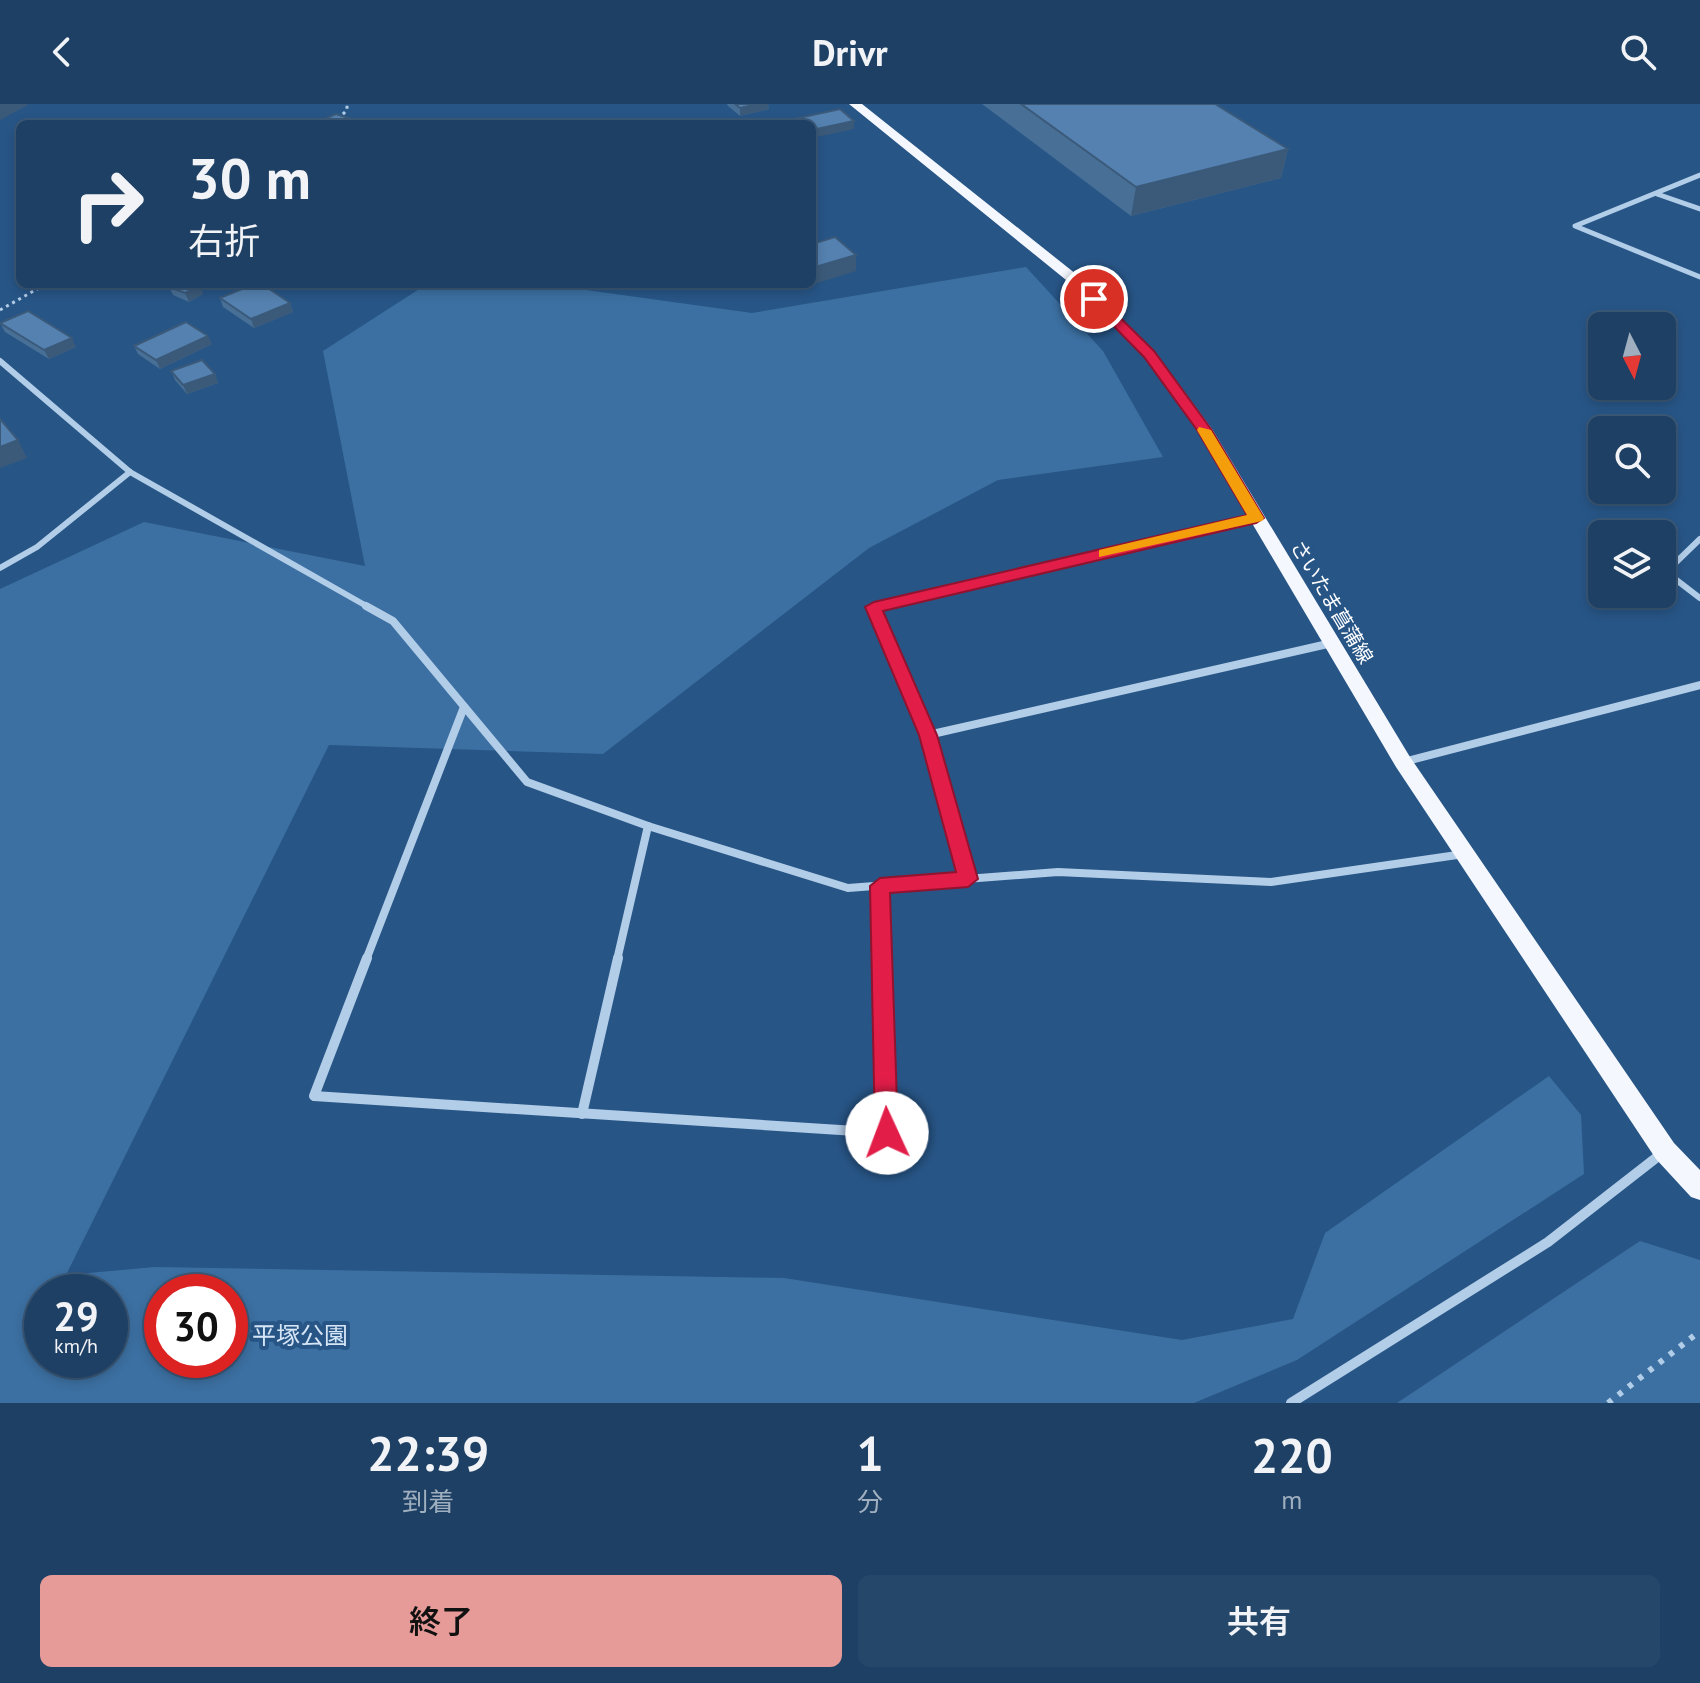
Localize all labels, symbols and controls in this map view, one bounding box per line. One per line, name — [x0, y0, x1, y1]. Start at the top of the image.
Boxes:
text: Drivr — [812, 29, 888, 76]
icon: back — [40, 30, 84, 74]
icon: search — [1616, 30, 1660, 74]
text: 30 m — [188, 142, 311, 214]
icon: right — [56, 152, 160, 256]
text: 右折 — [188, 217, 260, 264]
pin — [1060, 265, 1128, 333]
icon: arrive — [1072, 277, 1116, 321]
north arrow — [1588, 312, 1676, 400]
map controls — [1588, 312, 1676, 608]
button: search — [1588, 416, 1676, 504]
button: layers — [1588, 520, 1676, 608]
street label: さいたま菖蒲線 — [1285, 536, 1379, 668]
position arrow — [845, 1091, 929, 1175]
speed limit sign: 30 — [144, 1274, 248, 1378]
text: 29 — [53, 1290, 99, 1342]
park label: 平塚公園 — [252, 1320, 348, 1351]
text: km/h — [54, 1333, 98, 1359]
text: 22:39 — [367, 1422, 489, 1484]
text: 1 — [856, 1422, 884, 1484]
text: 220 — [1251, 1424, 1333, 1486]
text: m — [1281, 1483, 1302, 1516]
text: 到着 — [402, 1485, 454, 1518]
text: 分 — [857, 1485, 883, 1518]
button: 終了 — [40, 1575, 842, 1667]
button: 共有 — [858, 1575, 1660, 1667]

